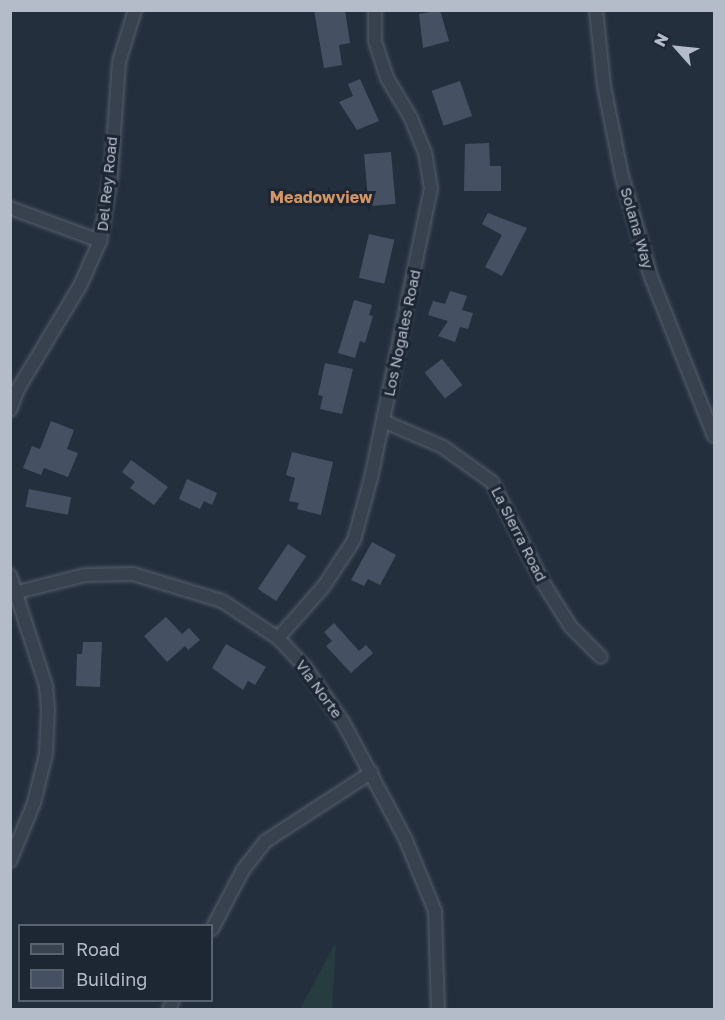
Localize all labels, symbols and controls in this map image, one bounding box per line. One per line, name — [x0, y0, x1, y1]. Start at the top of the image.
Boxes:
north arrow — [647, 18, 707, 78]
text: N — [649, 30, 673, 50]
street label: Del Rey Road — [93, 136, 121, 232]
street label: Solana Way — [617, 185, 657, 271]
district label: Meadowview — [270, 187, 372, 207]
street label: Los Nogales Road — [380, 268, 424, 398]
street label: La Sierra Road — [487, 484, 551, 584]
street label: Via Norte — [292, 656, 346, 722]
legend — [18, 924, 213, 1002]
text: Road — [76, 938, 120, 960]
text: Building — [76, 968, 147, 990]

